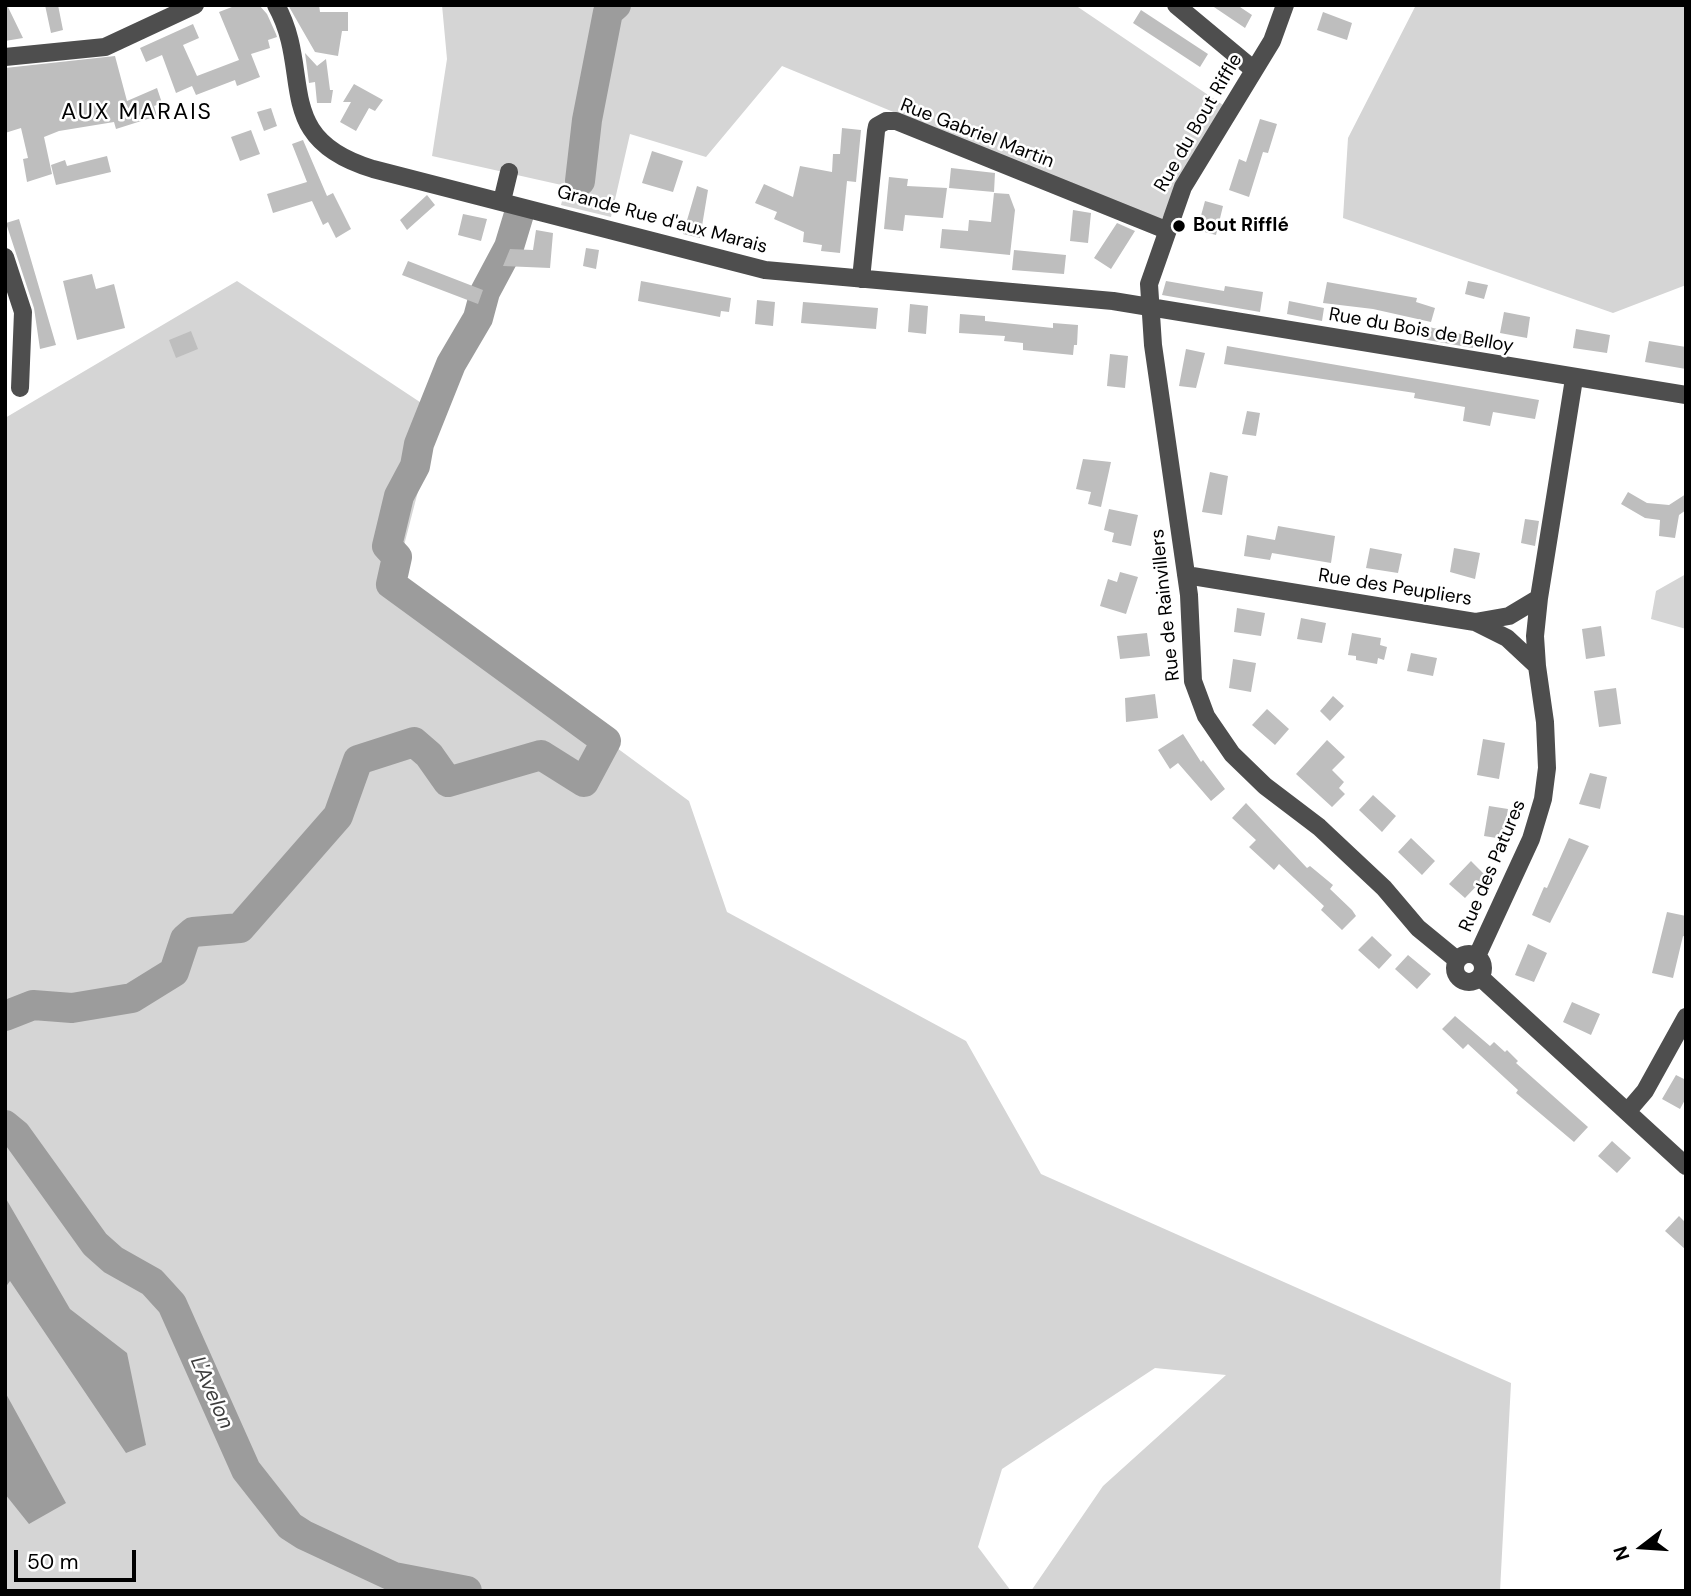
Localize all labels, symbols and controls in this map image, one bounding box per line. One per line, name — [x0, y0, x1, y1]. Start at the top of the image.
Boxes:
street label: Rue du Bout Riffle — [1150, 50, 1248, 196]
street label: Rue Gabriel Martin — [897, 94, 1057, 174]
district label: AUX MARAIS — [62, 99, 212, 127]
street label: Grande Rue d'aux Marais — [554, 181, 770, 259]
place label: Bout Rifflé — [1193, 215, 1289, 237]
marker: Bout Rifflé — [1171, 218, 1187, 234]
street label: Rue du Bois de Belloy — [1327, 304, 1515, 358]
street label: Rue de Rainvillers — [1147, 528, 1185, 682]
street label: Rue des Peupliers — [1316, 565, 1474, 611]
street label: Rue des Patures — [1455, 797, 1531, 935]
water label: L'Avelon — [184, 1353, 238, 1433]
north arrow — [1607, 1512, 1677, 1582]
scale bar — [18, 1536, 140, 1580]
text: N — [1607, 1543, 1635, 1564]
text: 50 m — [27, 1548, 78, 1576]

